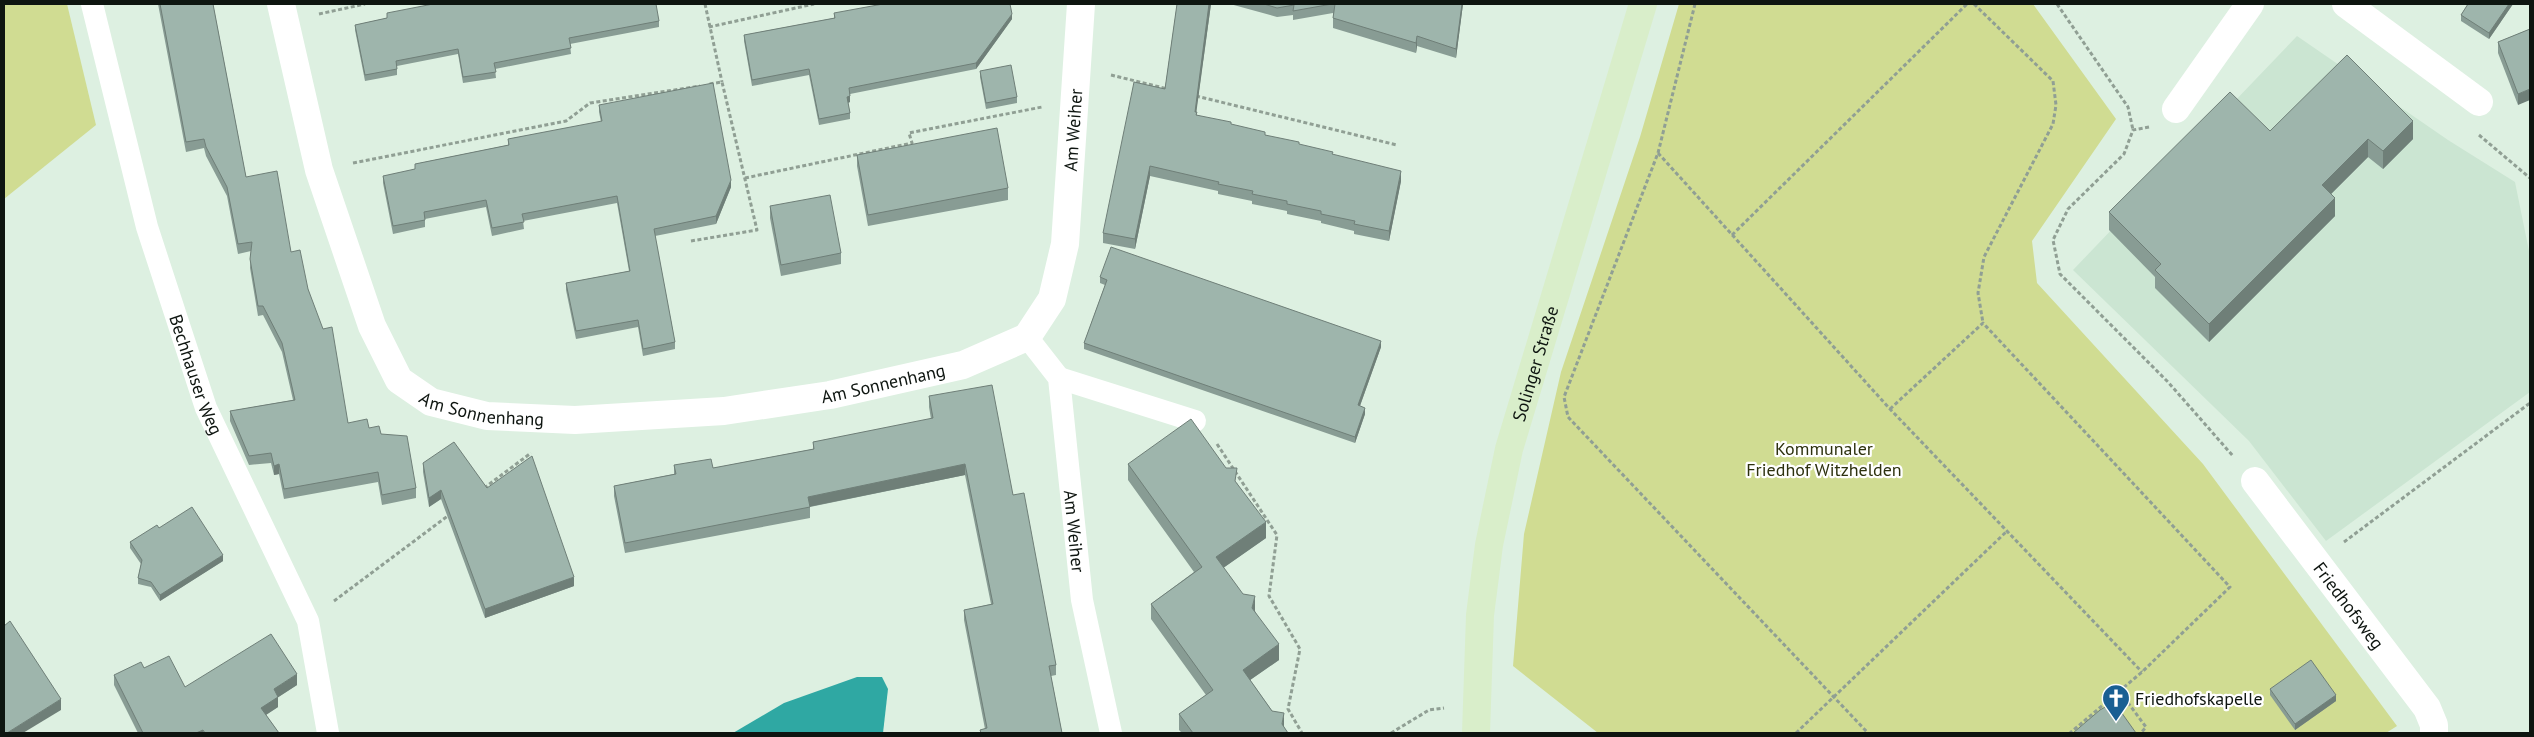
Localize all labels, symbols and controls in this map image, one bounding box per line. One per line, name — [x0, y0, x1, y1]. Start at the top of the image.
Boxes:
street label: Am Weiher — [1058, 88, 1087, 172]
street label: Solinger Straße — [1507, 303, 1563, 424]
street label: Bechhauser Weg — [165, 311, 228, 438]
street label: Am Sonnenhang — [820, 358, 947, 408]
street label: Am Sonnenhang — [415, 386, 545, 430]
park label: Kommunaler Friedhof Witzhelden — [1746, 437, 1902, 481]
street label: Am Weiher — [1059, 489, 1091, 574]
street label: Friedhofsweg — [2309, 557, 2390, 653]
church icon: Friedhofskapelle — [2101, 683, 2131, 722]
place label: Friedhofskapelle — [2135, 687, 2263, 710]

